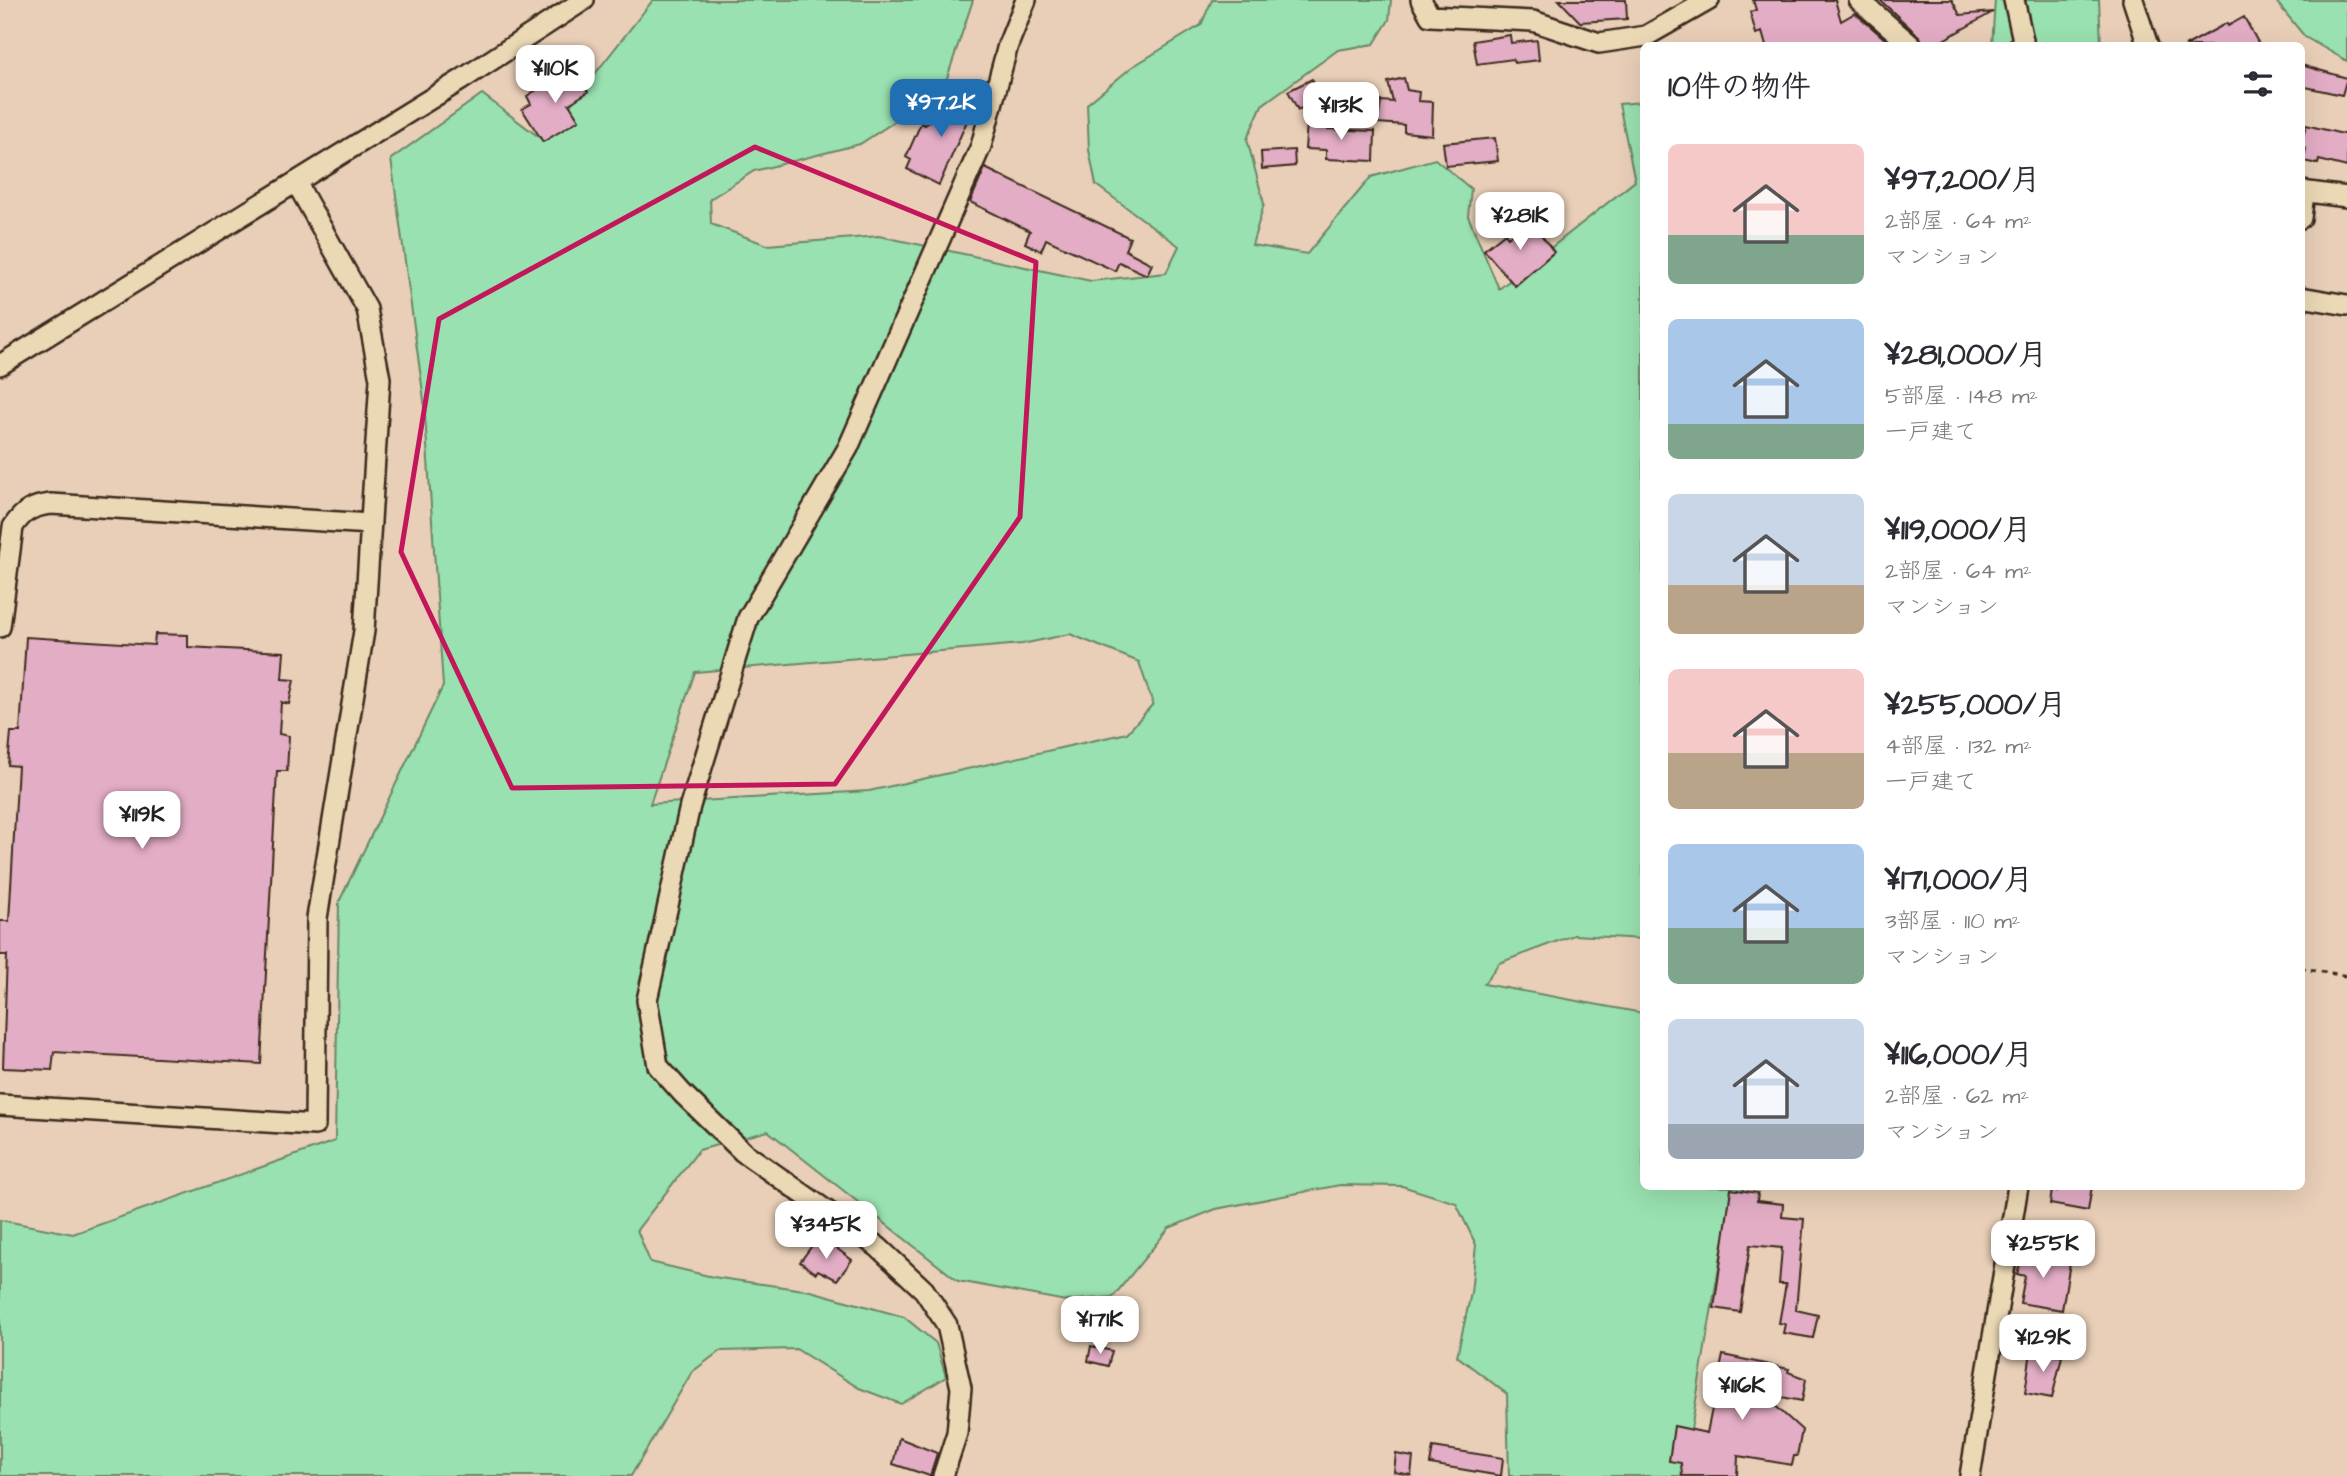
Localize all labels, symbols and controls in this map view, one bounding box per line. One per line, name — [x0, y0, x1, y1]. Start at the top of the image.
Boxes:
pin: ¥110K — [506, 46, 604, 105]
text: ¥110K — [532, 52, 578, 84]
icon: filters — [2239, 65, 2277, 103]
text: 10件の物件 — [1668, 66, 1811, 108]
pin: ¥97.2K — [884, 80, 998, 139]
pin: ¥113K — [1292, 82, 1390, 142]
text: ¥97.2K — [906, 86, 976, 118]
text: ¥113K — [1319, 89, 1363, 121]
text: ¥97,200/月 — [1885, 159, 2041, 201]
icon: home — [1724, 172, 1808, 256]
pin: ¥281K — [1471, 192, 1569, 252]
text: ¥281K — [1491, 199, 1549, 231]
text: 2部屋 · 64 m² — [1885, 205, 2032, 237]
text: マンション — [1885, 241, 1999, 273]
text: ¥281,000/月 — [1885, 334, 2047, 376]
icon: home — [1724, 347, 1808, 431]
text: 5部屋 · 148 m² — [1885, 380, 2038, 412]
text: 一戸建て — [1885, 416, 1977, 448]
text: ¥119,000/月 — [1885, 509, 2032, 551]
icon: home — [1724, 522, 1808, 606]
text: 2部屋 · 64 m² — [1885, 555, 2032, 587]
text: マンション — [1885, 591, 1999, 623]
text: ¥255,000/月 — [1885, 684, 2066, 726]
icon: home — [1724, 697, 1808, 781]
text: 4部屋 · 132 m² — [1885, 730, 2032, 762]
text: 一戸建て — [1885, 766, 1977, 798]
pin: ¥119K — [93, 792, 191, 851]
text: ¥119K — [119, 798, 165, 830]
text: ¥171,000/月 — [1885, 859, 2033, 901]
icon: home — [1724, 872, 1808, 956]
text: 3部屋 · 110 m² — [1885, 905, 2020, 937]
text: マンション — [1885, 941, 1999, 973]
text: ¥116,000/月 — [1885, 1034, 2033, 1076]
icon: home — [1724, 1047, 1808, 1131]
text: 2部屋 · 62 m² — [1885, 1080, 2029, 1112]
text: マンション — [1885, 1116, 1999, 1148]
pin: ¥345K — [777, 1202, 875, 1261]
text: ¥345K — [791, 1208, 861, 1240]
pin: ¥255K — [1994, 1220, 2092, 1280]
text: ¥255K — [2007, 1227, 2079, 1259]
pin: ¥171K — [1051, 1296, 1149, 1356]
text: ¥171K — [1077, 1303, 1123, 1335]
pin: ¥129K — [1994, 1314, 2092, 1374]
text: ¥129K — [2015, 1321, 2071, 1353]
pin: ¥116K — [1693, 1362, 1791, 1422]
text: ¥116K — [1719, 1369, 1765, 1401]

